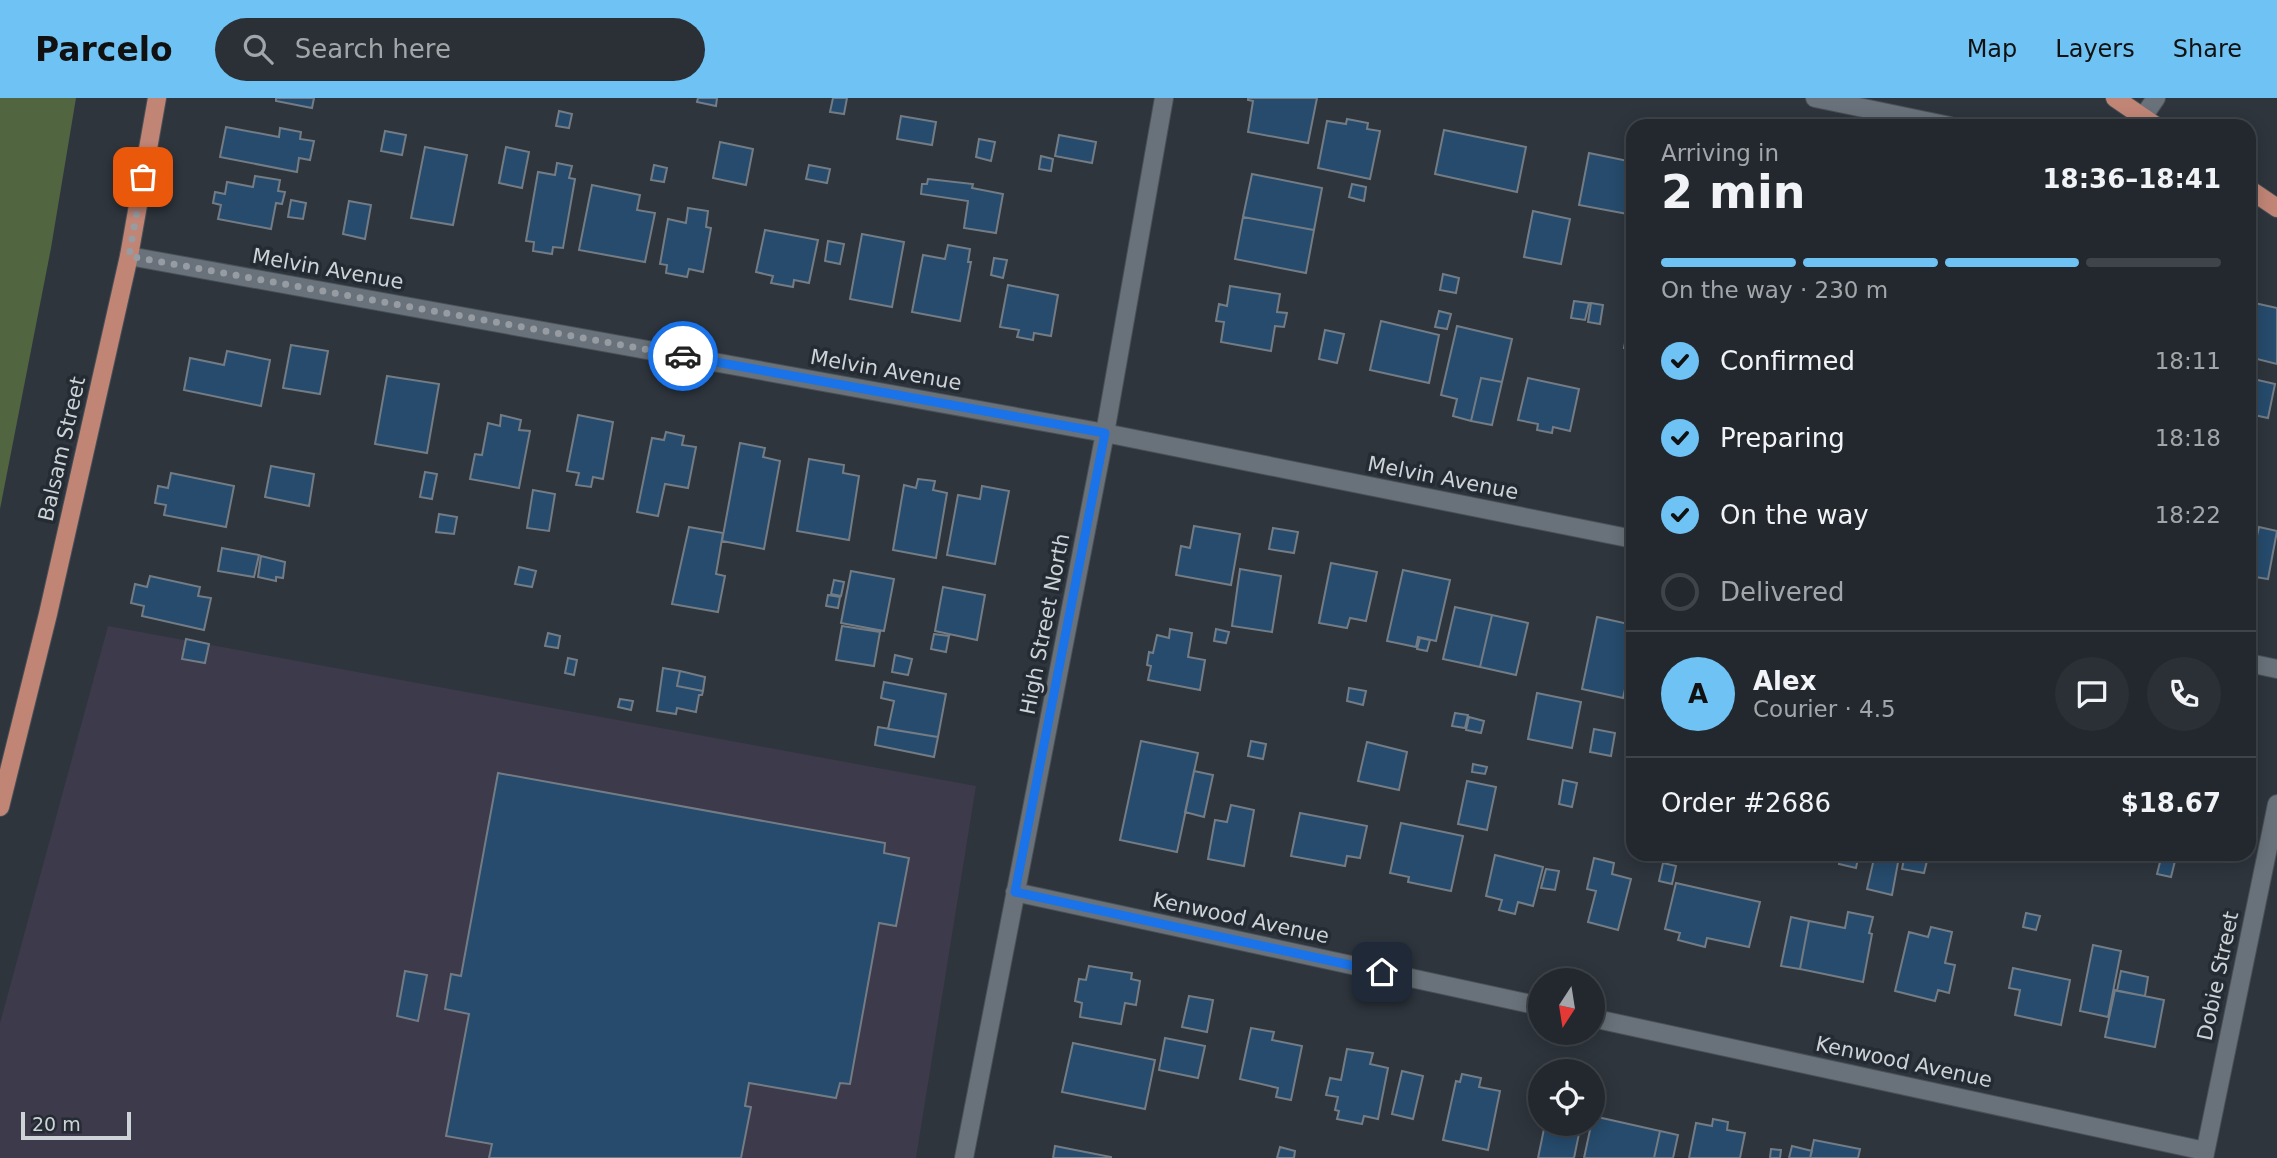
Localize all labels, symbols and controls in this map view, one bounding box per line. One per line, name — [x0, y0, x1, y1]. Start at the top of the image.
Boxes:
search box — [215, 18, 705, 81]
text: Parcelo — [35, 30, 173, 69]
icon: search — [239, 30, 277, 68]
text: Search here — [295, 34, 451, 64]
text: Map — [1967, 35, 2017, 63]
text: Layers — [2055, 35, 2135, 63]
text: Share — [2173, 35, 2242, 63]
text: Arriving in — [1661, 140, 1779, 166]
pin — [113, 147, 173, 207]
icon: bag — [124, 158, 162, 196]
text: 18:36–18:41 — [2042, 164, 2221, 194]
text: 2 min — [1661, 165, 1805, 219]
street label: Melvin Avenue — [251, 244, 405, 294]
text: On the way · 230 m — [1661, 277, 1888, 303]
courier — [648, 321, 718, 391]
icon: car — [664, 337, 702, 375]
icon: check — [1661, 342, 1699, 380]
street label: Melvin Avenue — [809, 345, 963, 395]
text: Confirmed — [1720, 346, 1855, 376]
text: 18:11 — [2155, 348, 2221, 374]
street label: Balsam Street — [34, 374, 90, 524]
icon: check — [1661, 419, 1699, 457]
text: Preparing — [1720, 423, 1845, 453]
text: 18:18 — [2155, 425, 2221, 451]
street label: Melvin Avenue — [1366, 452, 1520, 504]
icon: check — [1661, 496, 1699, 534]
text: On the way — [1720, 500, 1869, 530]
text: 18:22 — [2155, 502, 2221, 528]
street label: High Street North — [1016, 531, 1074, 717]
text: Delivered — [1720, 577, 1844, 607]
button: chat — [2055, 657, 2129, 731]
button: phone — [2147, 657, 2221, 731]
text: Alex — [1753, 666, 1816, 696]
text: A — [1688, 679, 1708, 709]
text: Courier · 4.5 — [1753, 696, 1896, 722]
text: Order #2686 — [1661, 788, 1831, 818]
text: $18.67 — [2121, 788, 2221, 818]
street label: Kenwood Avenue — [1151, 888, 1331, 948]
street label: Dobie Street — [2193, 909, 2243, 1043]
pin — [1352, 942, 1412, 1002]
icon: home — [1363, 953, 1401, 991]
north arrow — [1528, 968, 1605, 1045]
map controls — [1528, 968, 1605, 1136]
street label: Kenwood Avenue — [1814, 1032, 1994, 1092]
button: locate — [1528, 1059, 1605, 1136]
scale bar — [21, 1109, 131, 1141]
text: 20 m — [32, 1113, 81, 1135]

